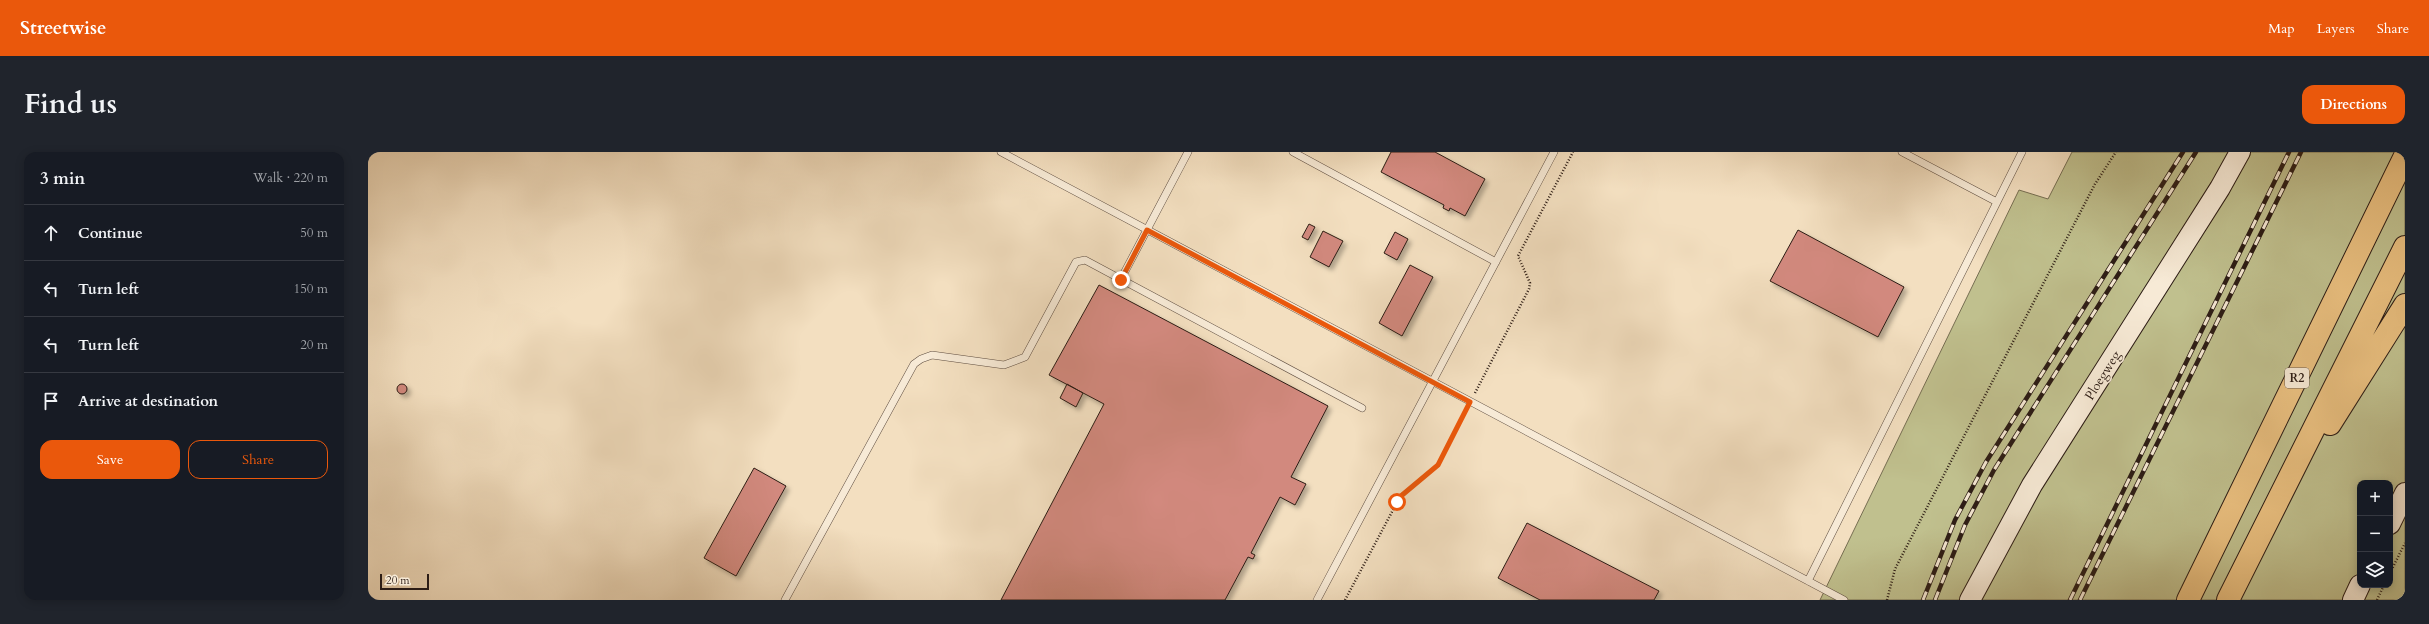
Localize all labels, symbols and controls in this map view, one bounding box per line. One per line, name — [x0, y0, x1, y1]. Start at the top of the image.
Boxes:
text: Streetwise — [20, 15, 107, 41]
text: Map — [2268, 19, 2295, 38]
text: Layers — [2317, 19, 2355, 38]
text: Share — [2377, 19, 2409, 38]
text: Find us — [24, 85, 117, 123]
button: Directions — [2302, 85, 2405, 124]
text: 3 min — [40, 167, 85, 190]
text: Walk · 220 m — [253, 169, 328, 187]
icon: ahead — [40, 222, 62, 244]
text: Continue — [78, 223, 143, 243]
text: 50 m — [300, 224, 328, 242]
route end — [1112, 271, 1130, 289]
icon: left — [40, 278, 62, 300]
text: Turn left — [78, 279, 139, 299]
text: 150 m — [294, 280, 328, 298]
icon: left — [40, 334, 62, 356]
text: Turn left — [78, 335, 139, 355]
text: 20 m — [300, 336, 328, 354]
street label: Ploegweg — [2081, 347, 2125, 404]
road number: R2 — [2285, 368, 2309, 388]
icon: arrive — [40, 390, 62, 412]
text: Arrive at destination — [78, 391, 218, 411]
button: Save — [40, 440, 180, 479]
button: Share — [188, 440, 328, 479]
map controls — [2357, 480, 2393, 588]
button: + — [2357, 480, 2393, 516]
route start — [1388, 493, 1406, 511]
button: − — [2357, 516, 2393, 552]
button: layers — [2357, 552, 2393, 588]
scale bar — [380, 572, 429, 591]
text: 20 m — [386, 573, 410, 588]

